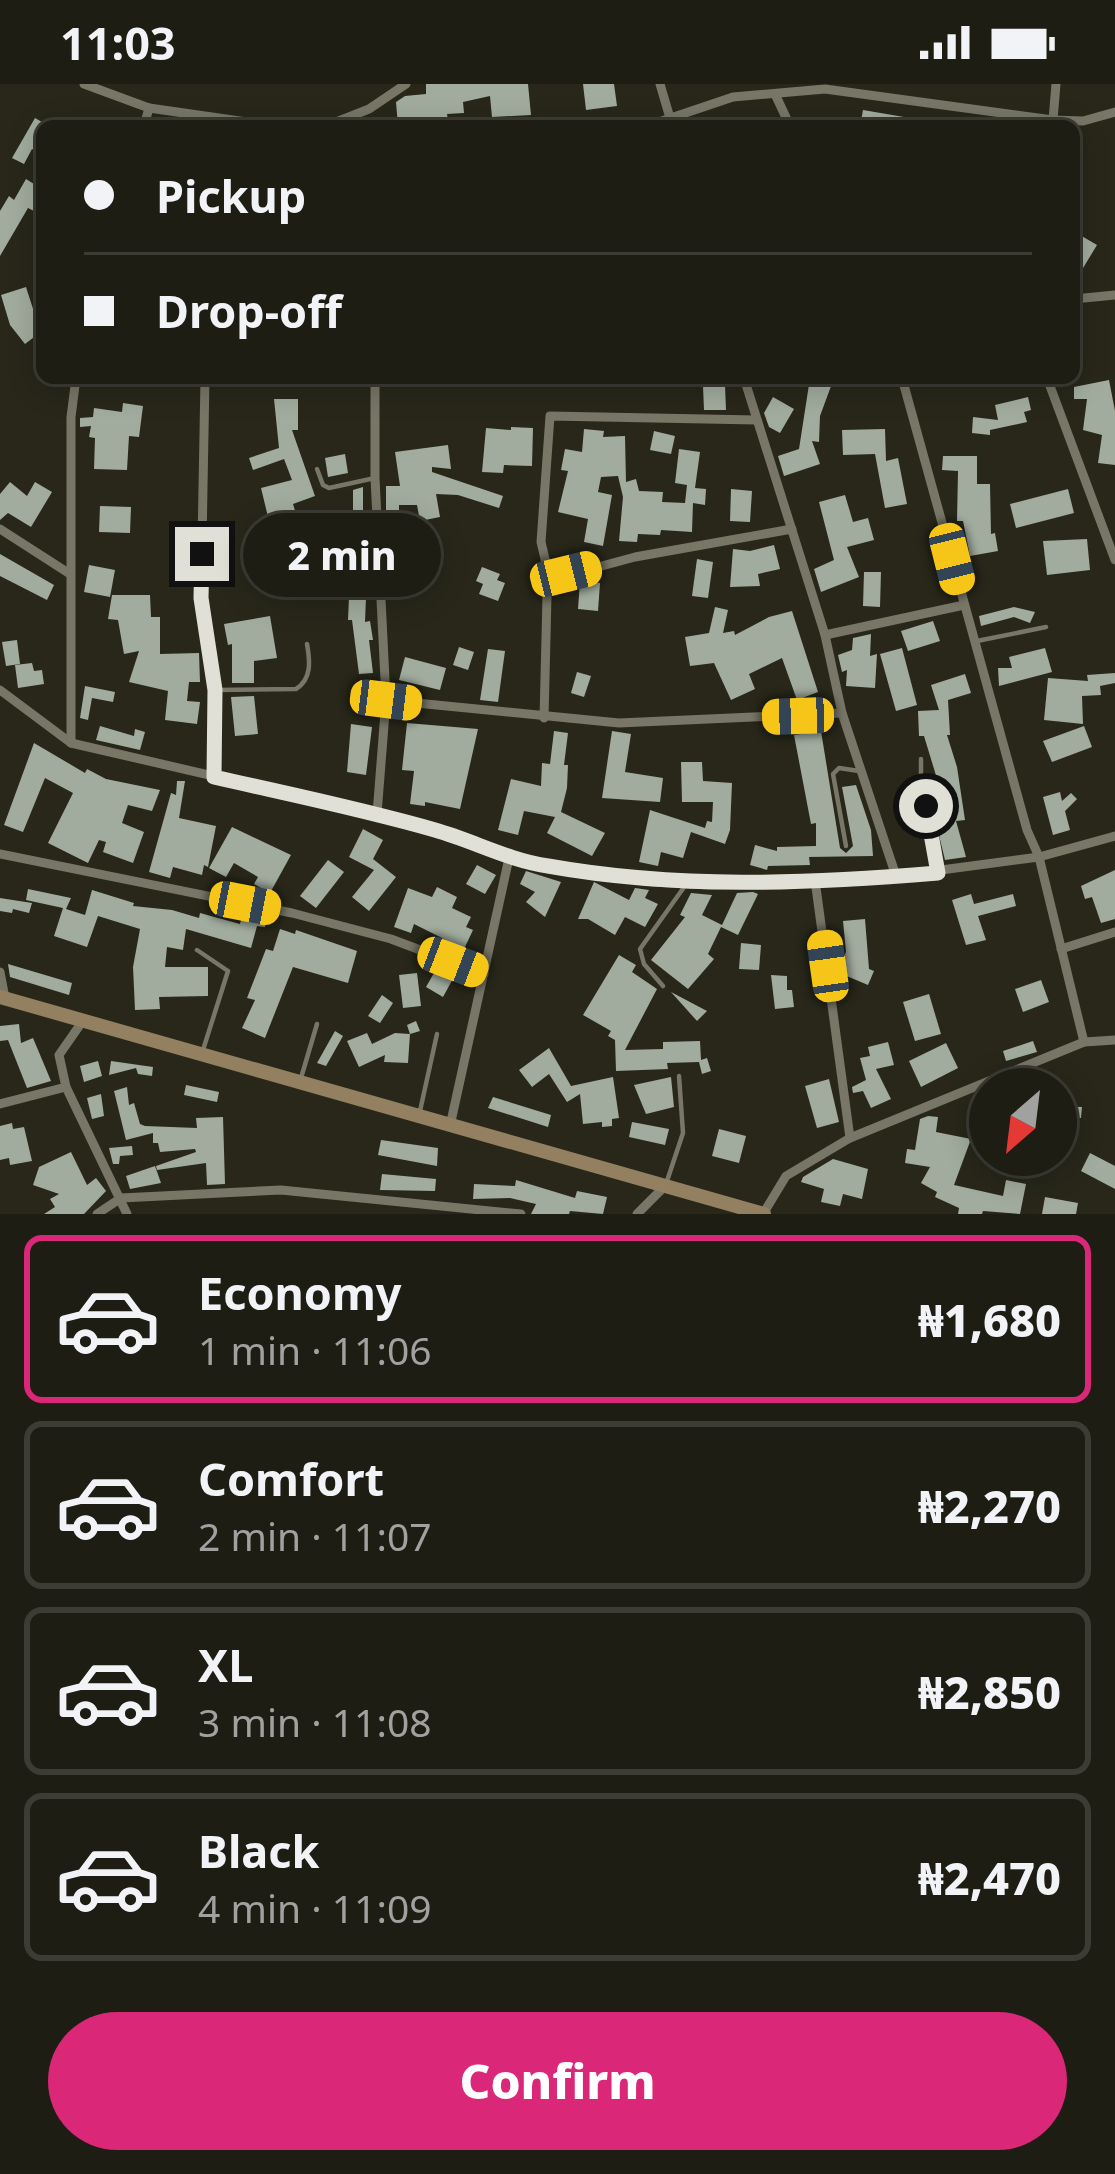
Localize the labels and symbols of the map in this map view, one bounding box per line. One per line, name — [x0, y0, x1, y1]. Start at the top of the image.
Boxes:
callout: 2 min — [244, 512, 442, 596]
car — [926, 520, 978, 598]
route end — [175, 527, 229, 581]
car — [527, 548, 605, 600]
car — [348, 678, 424, 722]
car — [761, 697, 835, 735]
route start — [899, 779, 953, 833]
car — [206, 878, 284, 928]
car — [805, 928, 851, 1004]
car — [413, 932, 493, 992]
north arrow — [969, 1068, 1077, 1176]

